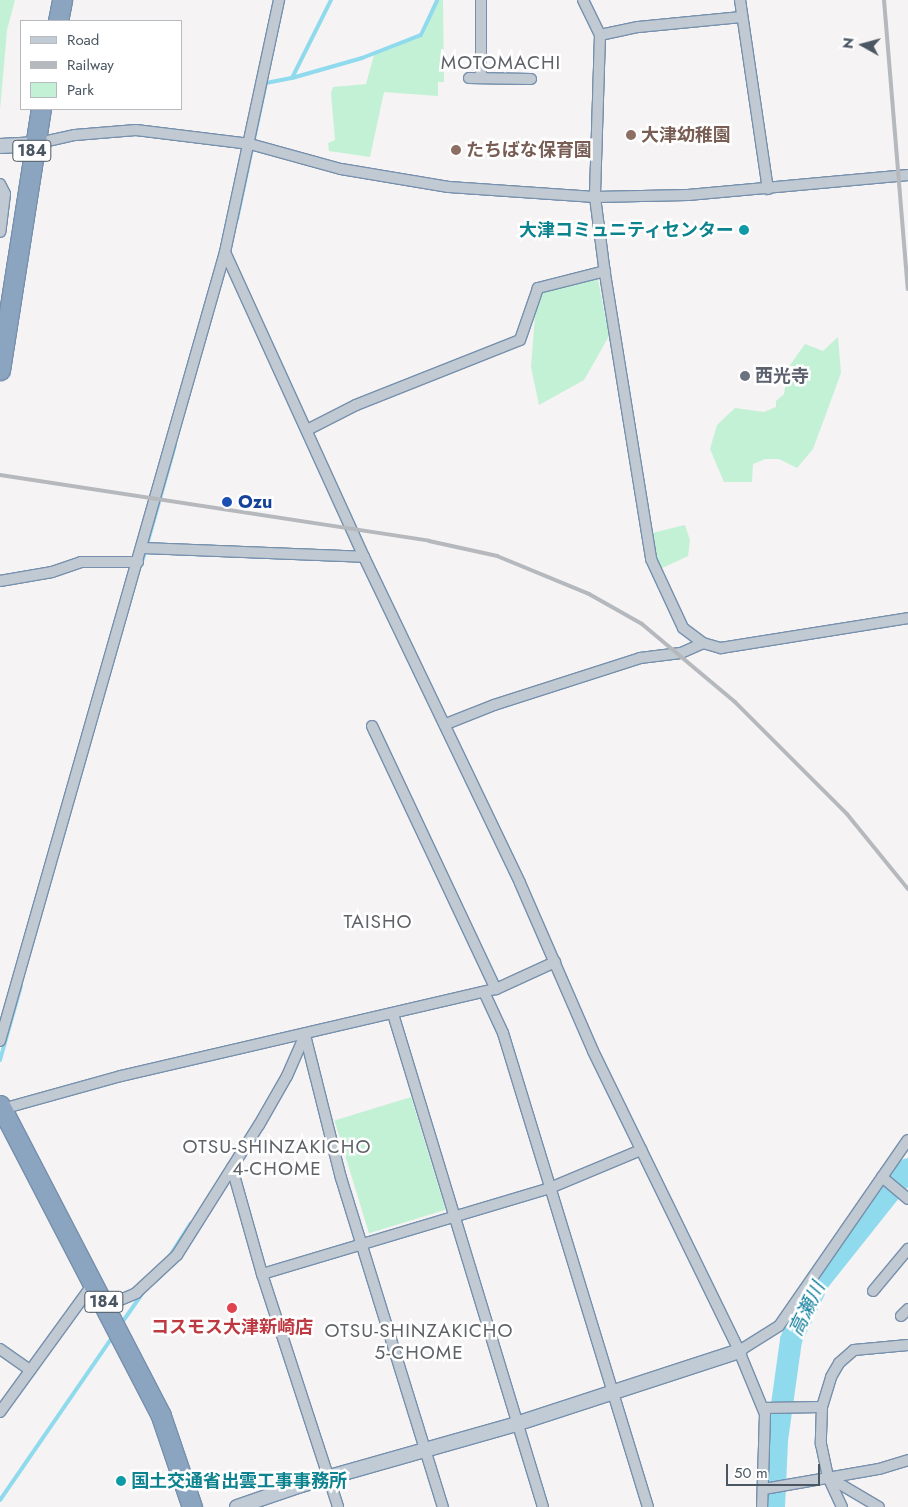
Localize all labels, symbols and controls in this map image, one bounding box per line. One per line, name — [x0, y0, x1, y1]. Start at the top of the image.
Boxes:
legend — [20, 20, 182, 110]
north arrow — [838, 20, 888, 70]
text: Road — [67, 29, 99, 51]
text: N — [838, 36, 859, 50]
district label: MOTOMACHI — [440, 52, 562, 74]
text: Railway — [67, 54, 114, 76]
text: Park — [67, 79, 94, 101]
place label: 大津幼稚園 — [641, 124, 731, 146]
marker: 大津幼稚園 — [625, 129, 637, 141]
road number: 184 — [12, 138, 52, 164]
place label: たちばな保育園 — [466, 139, 592, 161]
marker: たちばな保育園 — [450, 144, 462, 156]
place label: 大津コミュニティセンター — [518, 219, 734, 241]
marker: 大津コミュニティセンター — [738, 224, 750, 236]
place label: 西光寺 — [755, 365, 809, 387]
marker: 西光寺 — [739, 370, 751, 382]
place label: Ozu — [238, 491, 272, 513]
marker: Ozu — [220, 495, 234, 509]
district label: TAISHO — [343, 911, 413, 933]
district label: OTSU-SHINZAKICHO 4-CHOME — [181, 1136, 373, 1180]
water label: 高瀬川 — [784, 1278, 830, 1340]
road number: 184 — [84, 1288, 124, 1315]
marker: コスモス大津新崎店 — [226, 1302, 238, 1314]
place label: コスモス大津新崎店 — [151, 1316, 313, 1338]
district label: OTSU-SHINZAKICHO 5-CHOME — [323, 1320, 515, 1364]
scale bar — [728, 1454, 822, 1486]
text: 50 m — [734, 1462, 768, 1484]
place label: 国土交通省出雲工事事務所 — [131, 1470, 347, 1492]
marker: 国土交通省出雲工事事務所 — [115, 1475, 127, 1487]

